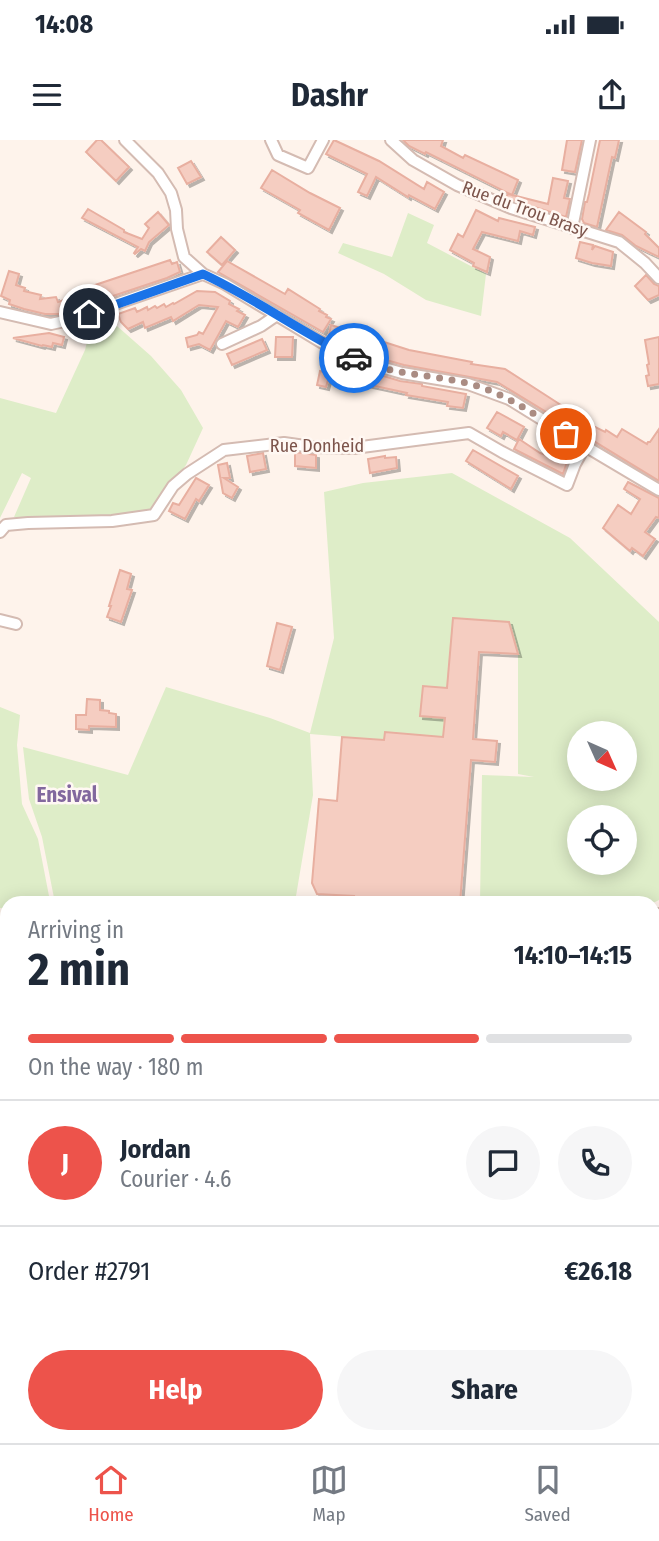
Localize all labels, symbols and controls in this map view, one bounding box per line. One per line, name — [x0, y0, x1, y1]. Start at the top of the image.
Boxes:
text: 14:08 — [35, 9, 93, 40]
icon: menu — [28, 76, 66, 114]
text: Dashr — [291, 76, 368, 114]
icon: share — [593, 76, 631, 114]
street label: Rue du Trou Brasy — [459, 176, 591, 242]
pin — [59, 284, 119, 344]
icon: home — [70, 295, 108, 333]
courier — [319, 323, 389, 393]
icon: car — [335, 339, 373, 377]
pin — [536, 404, 596, 464]
icon: bag — [547, 415, 585, 453]
street label: Rue Donheid — [270, 435, 364, 457]
north arrow — [567, 721, 637, 791]
map controls — [567, 721, 637, 875]
district label: Ensival — [37, 782, 98, 808]
button: locate — [567, 805, 637, 875]
text: Arriving in — [28, 916, 124, 944]
text: 14:10–14:15 — [514, 940, 632, 971]
text: 2 min — [28, 942, 130, 997]
text: On the way · 180 m — [28, 1053, 204, 1081]
button: chat — [466, 1126, 540, 1200]
button: phone — [558, 1126, 632, 1200]
text: Jordan — [120, 1134, 191, 1165]
text: J — [61, 1148, 69, 1179]
text: Courier · 4.6 — [120, 1165, 231, 1193]
text: Order #2791 — [28, 1256, 150, 1287]
text: €26.18 — [565, 1256, 632, 1287]
button: Help — [28, 1350, 323, 1430]
button: Share — [337, 1350, 632, 1430]
tab: Home — [88, 1461, 134, 1526]
tab: Map — [310, 1461, 348, 1526]
tab: Saved — [524, 1461, 571, 1526]

